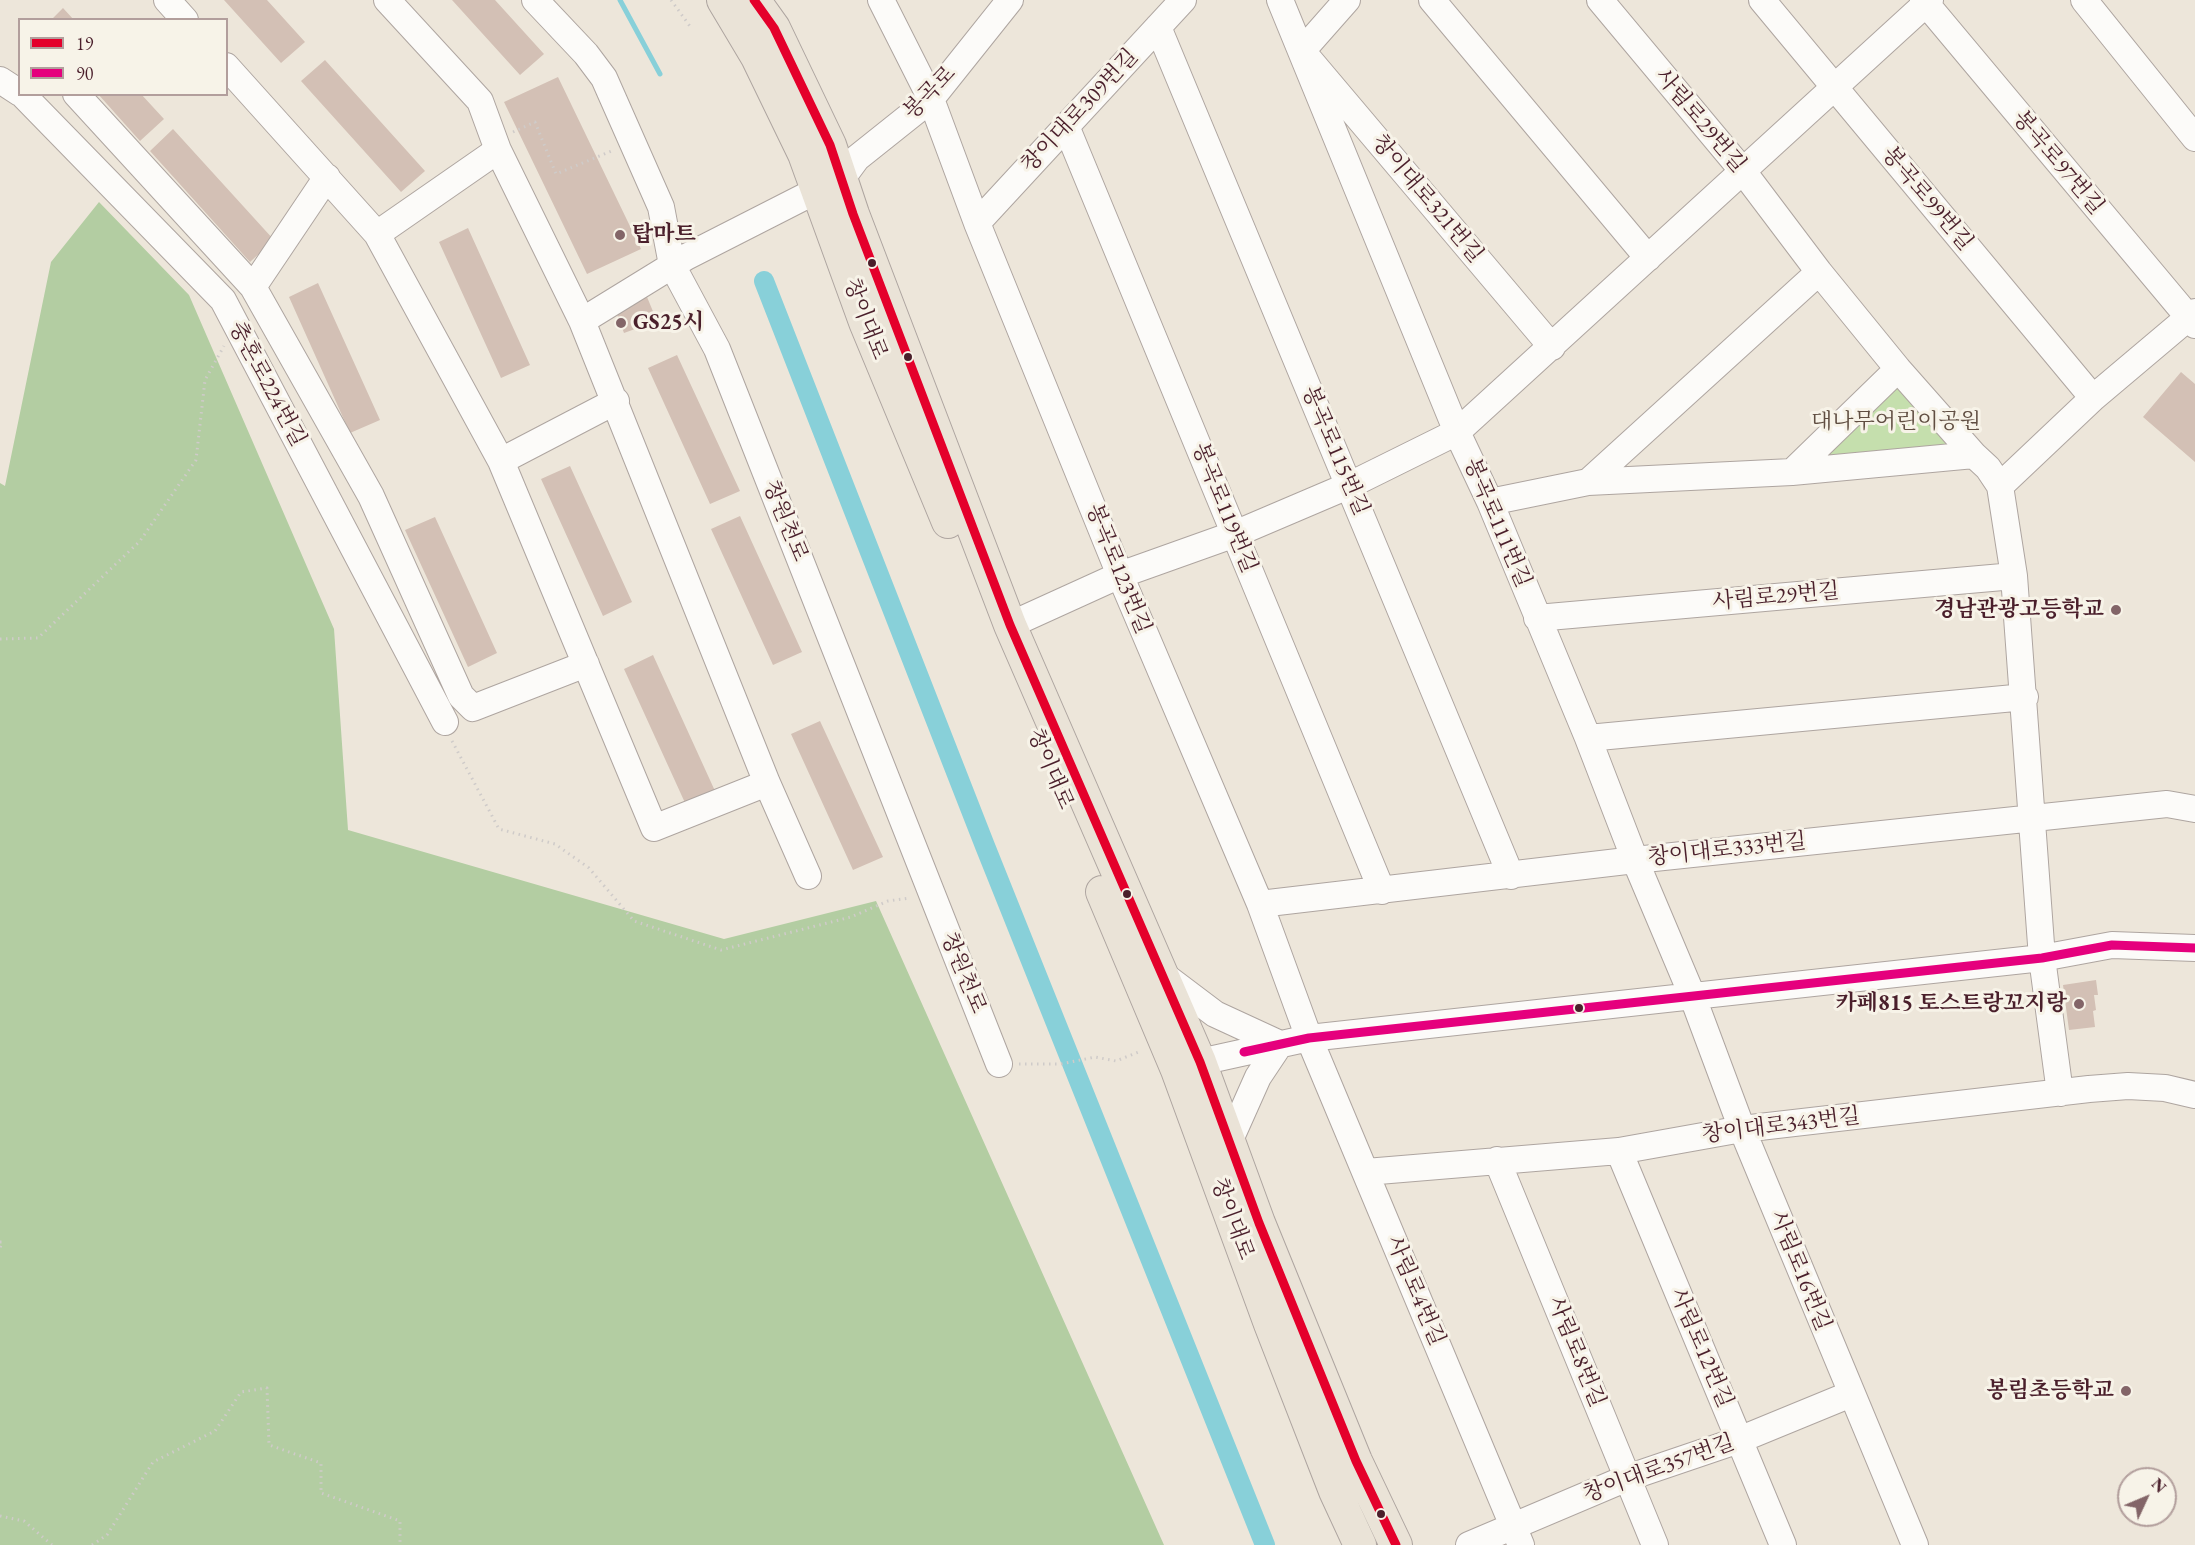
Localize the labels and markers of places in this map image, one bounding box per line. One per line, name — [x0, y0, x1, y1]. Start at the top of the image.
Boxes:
place label: 탑마트 — [632, 222, 696, 248]
marker: 탑마트 — [613, 228, 627, 242]
unlabelled marker — [866, 257, 878, 269]
place label: GS25시 — [633, 310, 704, 336]
marker: GS25시 — [614, 316, 628, 330]
unlabelled marker — [902, 351, 914, 363]
place label: 경남관광고등학교 — [1934, 597, 2104, 623]
marker: 경남관광고등학교 — [2109, 603, 2123, 617]
unlabelled marker — [1121, 888, 1133, 900]
place label: 카페815 토스트랑꼬지랑 — [1836, 991, 2067, 1017]
marker: 카페815 토스트랑꼬지랑 — [2072, 997, 2086, 1011]
unlabelled marker — [1573, 1002, 1585, 1014]
place label: 봉림초등학교 — [1986, 1378, 2114, 1404]
marker: 봉림초등학교 — [2119, 1384, 2133, 1398]
unlabelled marker — [1375, 1508, 1387, 1520]

